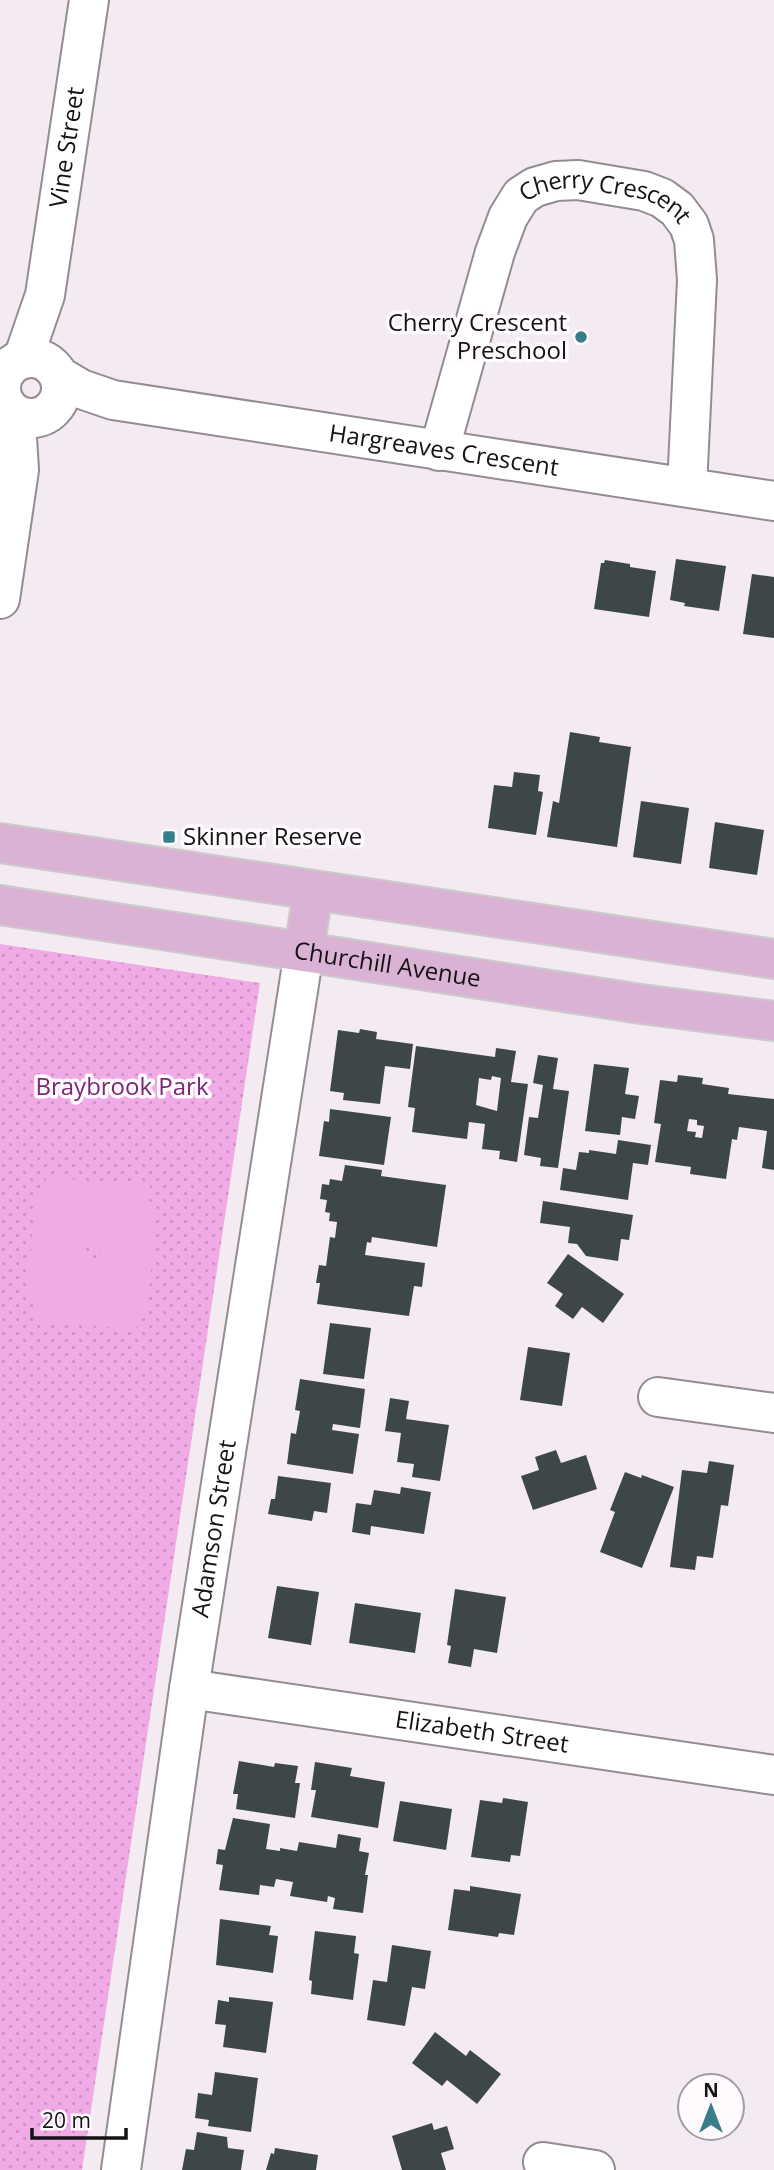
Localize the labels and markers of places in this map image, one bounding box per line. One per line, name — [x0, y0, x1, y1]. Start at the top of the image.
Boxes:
place label: Cherry Crescent Preschool — [388, 305, 567, 366]
marker: Cherry Crescent Preschool — [573, 329, 589, 345]
place label: Skinner Reserve — [183, 819, 362, 852]
marker: Skinner Reserve — [161, 829, 177, 845]

